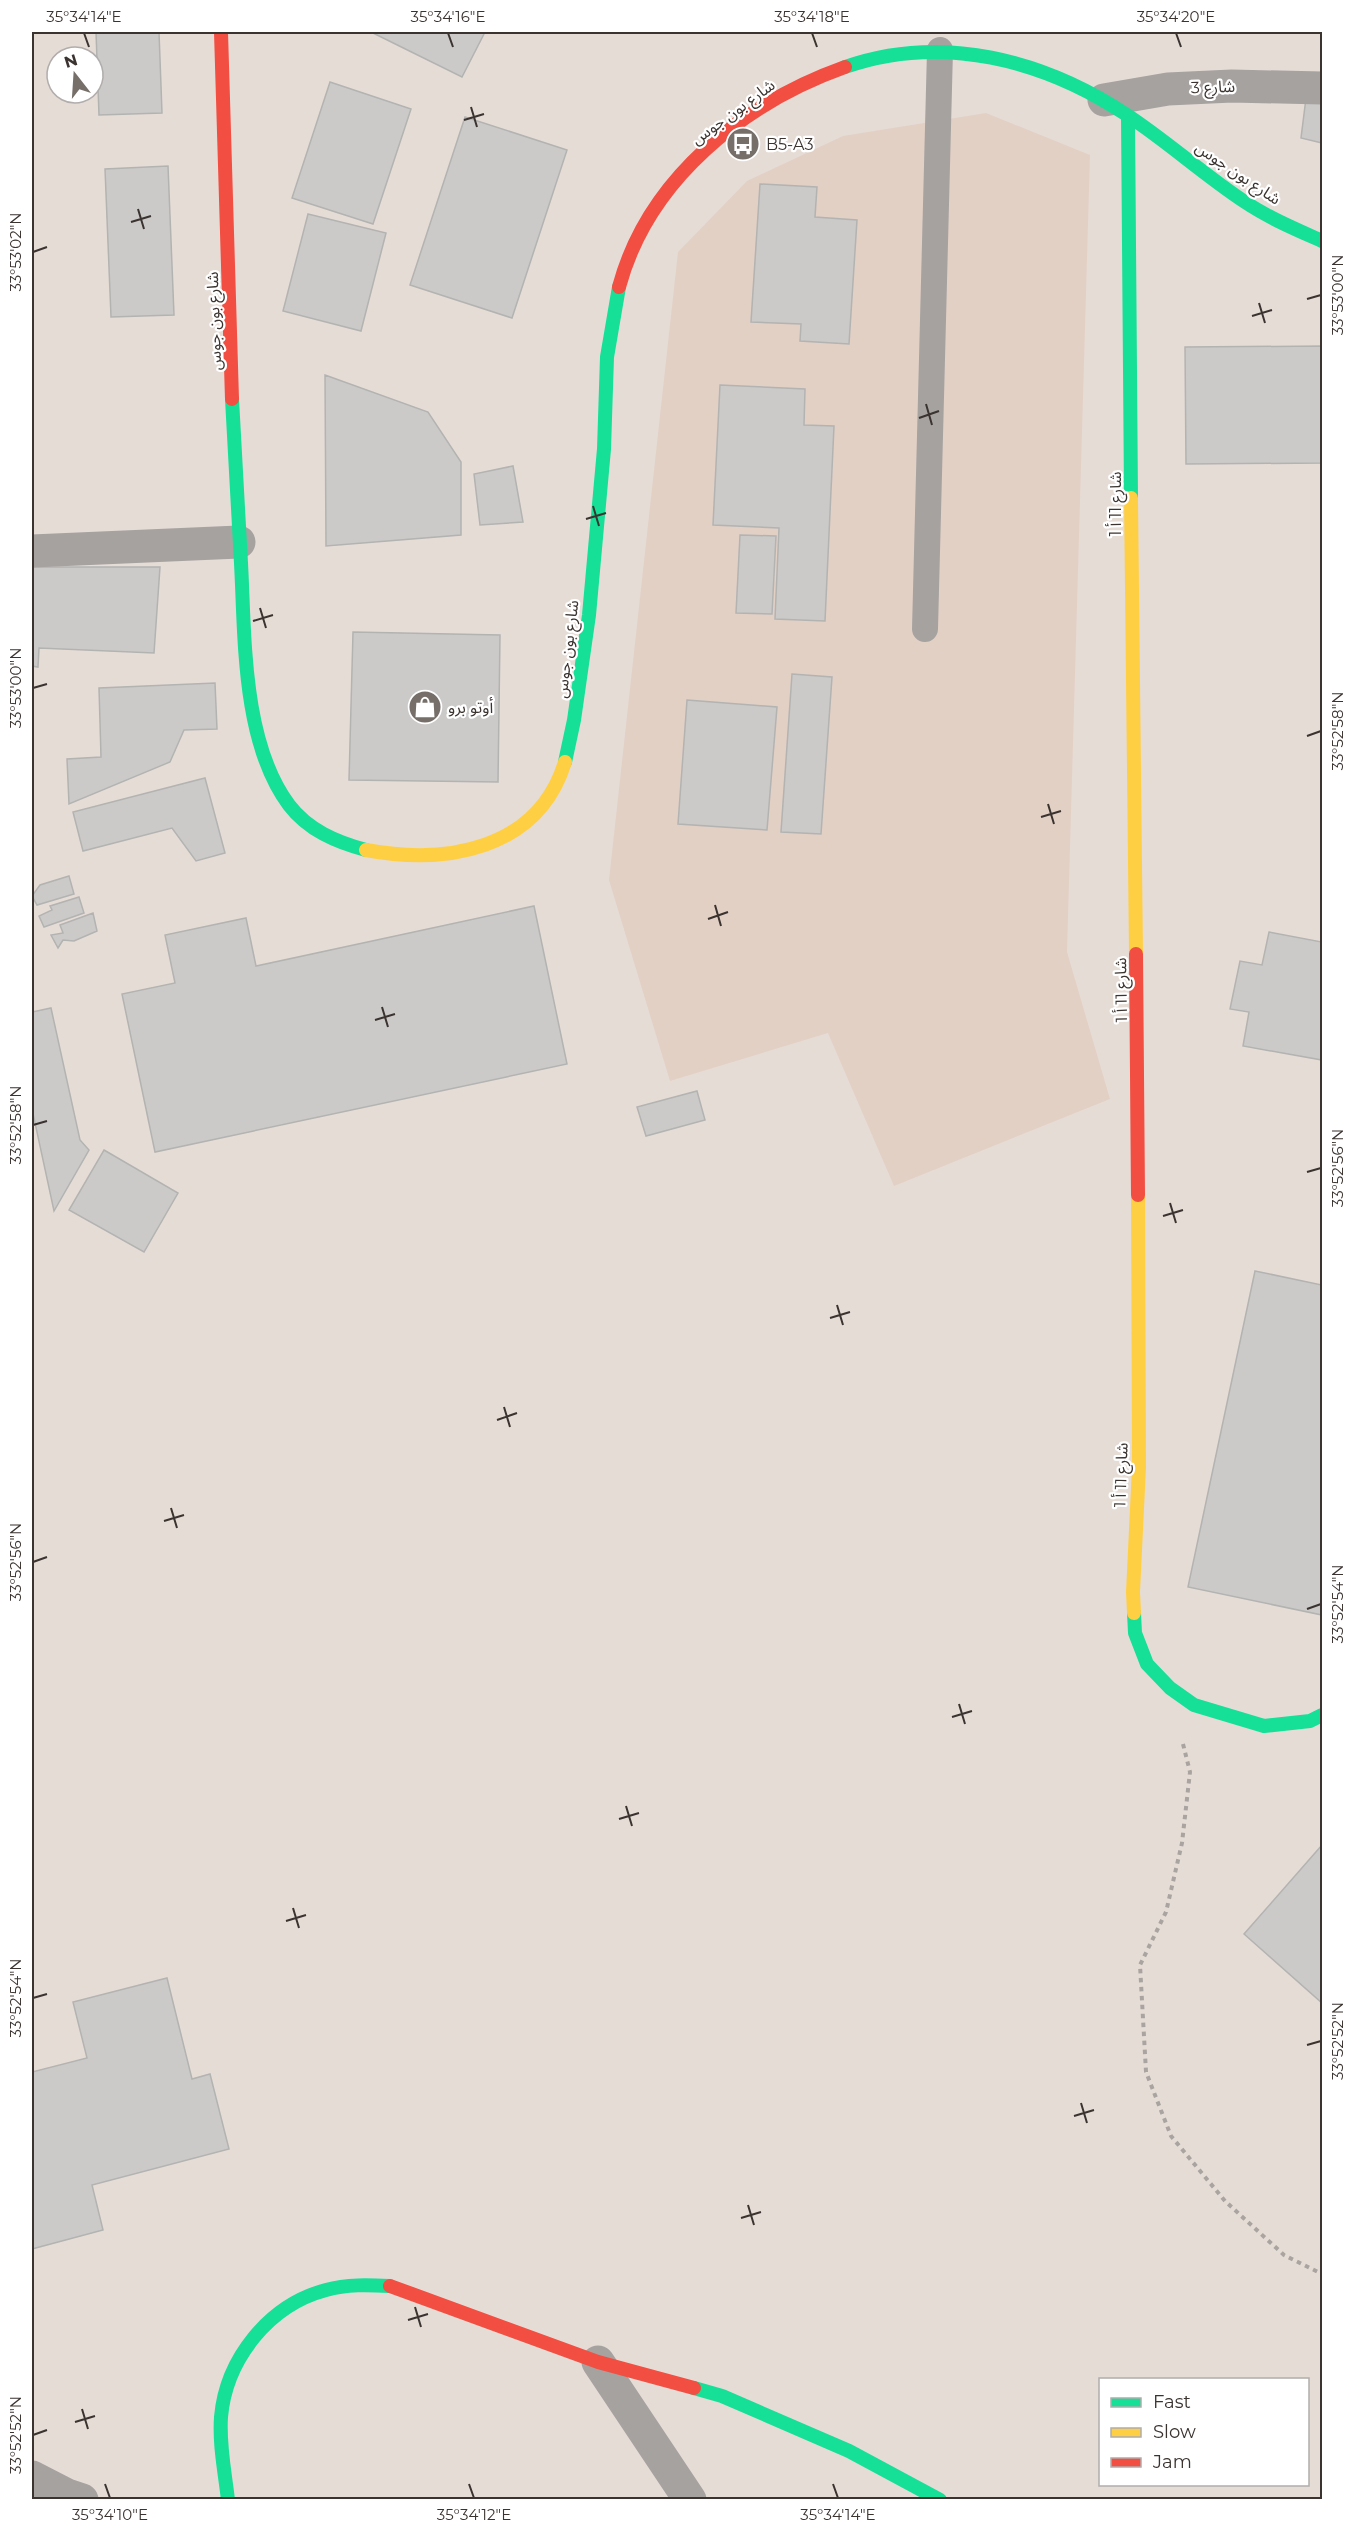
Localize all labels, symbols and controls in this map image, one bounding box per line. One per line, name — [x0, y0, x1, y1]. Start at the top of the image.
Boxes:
text: 35°34'14"E — [46, 7, 122, 26]
text: 35°34'16"E — [411, 7, 485, 26]
text: 35°34'18"E — [774, 7, 850, 26]
text: 35°34'20"E — [1137, 7, 1215, 26]
north arrow — [45, 45, 105, 105]
text: N — [62, 50, 80, 72]
street label: شارع بون جوس — [687, 75, 780, 151]
street label: شارع 3 — [1190, 77, 1236, 100]
bus stop icon: B5-A3 — [725, 126, 761, 162]
place label: B5-A3 — [766, 135, 814, 154]
street label: شارع بون جوس — [1190, 138, 1284, 211]
text: 33°53'02"N — [6, 212, 25, 292]
text: 33°53'00"N — [1328, 255, 1347, 335]
street label: شارع بون جوس — [203, 271, 228, 371]
street label: شارع 11 أ 1 — [1105, 472, 1128, 536]
street label: شارع بون جوس — [552, 599, 585, 700]
text: 33°53'00"N — [6, 648, 25, 728]
shop icon: أوتو برو — [407, 689, 443, 725]
text: 33°52'58"N — [1328, 692, 1347, 771]
place label: أوتو برو — [448, 697, 493, 717]
street label: شارع 11 أ 1 — [1111, 957, 1134, 1023]
text: 33°52'58"N — [6, 1086, 25, 1165]
text: 33°52'56"N — [1328, 1129, 1347, 1207]
street label: شارع 11 أ 1 — [1110, 1442, 1135, 1508]
text: 33°52'56"N — [6, 1523, 25, 1601]
text: 33°52'54"N — [1328, 1565, 1347, 1643]
text: 33°52'54"N — [6, 1959, 25, 2037]
text: 33°52'52"N — [1328, 2002, 1347, 2080]
legend — [1099, 2378, 1309, 2486]
text: Fast — [1153, 2391, 1191, 2413]
text: 33°52'52"N — [6, 2396, 25, 2474]
text: Slow — [1153, 2421, 1196, 2443]
text: Jam — [1152, 2451, 1192, 2473]
text: 35°34'10"E — [72, 2505, 148, 2524]
text: 35°34'12"E — [437, 2505, 511, 2524]
text: 35°34'14"E — [800, 2505, 876, 2524]

